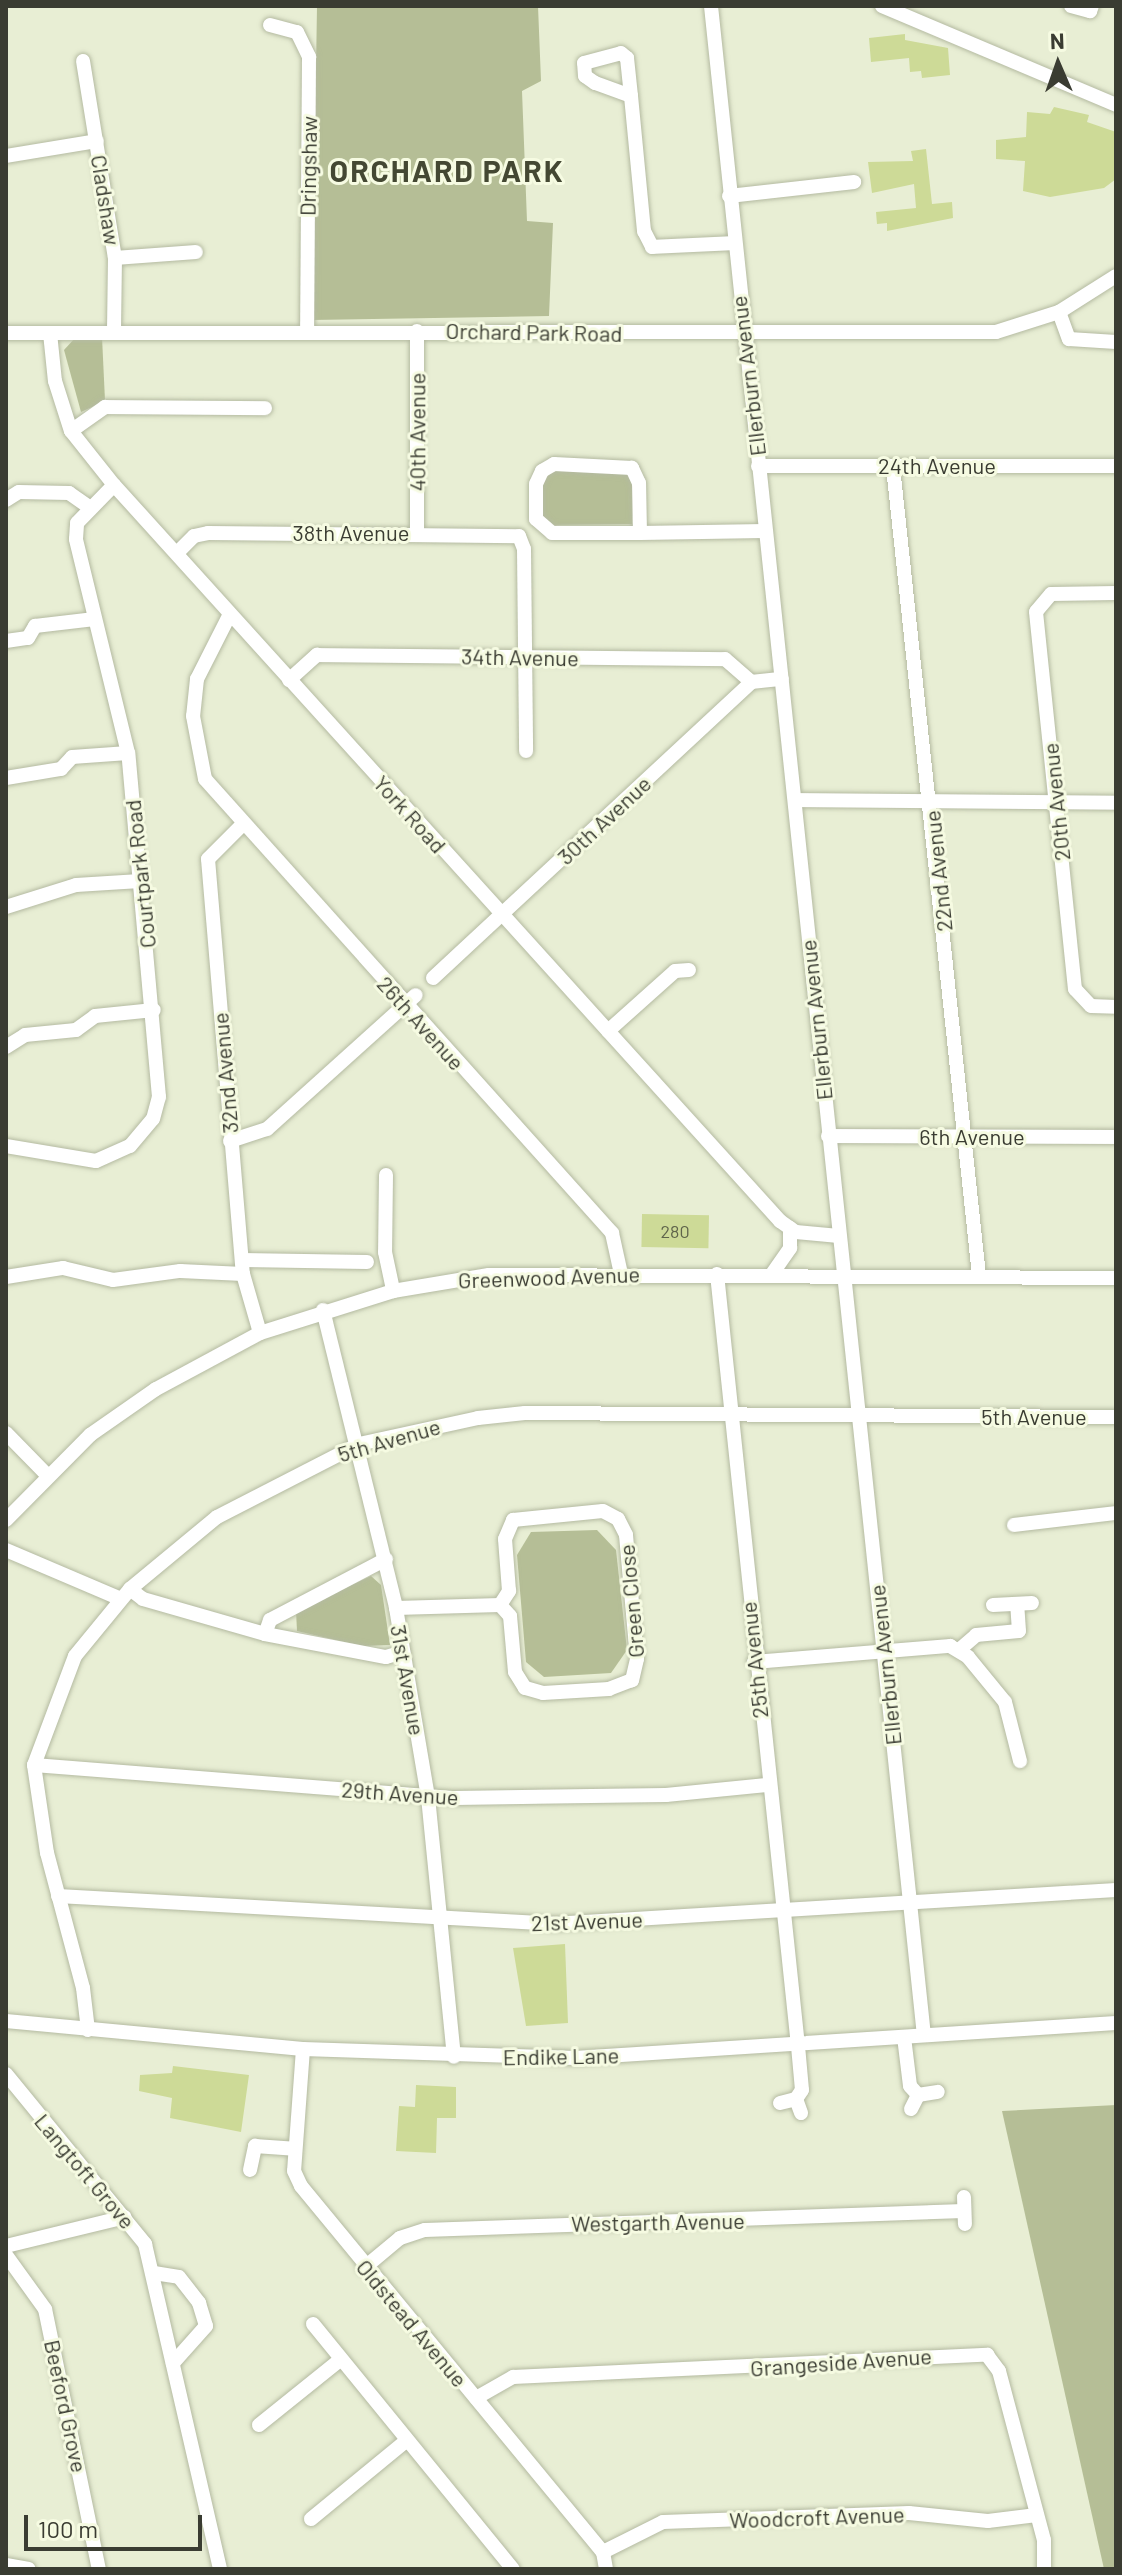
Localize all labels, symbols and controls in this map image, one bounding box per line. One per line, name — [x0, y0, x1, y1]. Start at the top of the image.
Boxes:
north arrow — [1018, 24, 1098, 104]
text: N — [1049, 27, 1065, 53]
street label: Dringshaw — [294, 116, 322, 216]
district label: ORCHARD PARK — [330, 152, 564, 188]
street label: Cladshaw — [86, 153, 126, 247]
street label: Ellerburn Avenue — [725, 294, 771, 458]
street label: Orchard Park Road — [445, 317, 623, 347]
street label: 40th Avenue — [404, 373, 430, 491]
street label: 24th Avenue — [878, 453, 996, 479]
street label: 38th Avenue — [293, 520, 409, 546]
street label: 34th Avenue — [461, 643, 579, 671]
street label: 20th Avenue — [1037, 742, 1075, 862]
street label: York Road — [368, 770, 452, 858]
street label: 30th Avenue — [552, 770, 656, 870]
street label: Courtpark Road — [119, 799, 161, 949]
street label: 22nd Avenue — [919, 809, 957, 933]
street label: Ellerburn Avenue — [794, 938, 838, 1102]
street label: 26th Avenue — [372, 971, 470, 1075]
street label: 32nd Avenue — [207, 1012, 243, 1134]
street label: 6th Avenue — [919, 1124, 1025, 1150]
house number: 280 — [660, 1220, 690, 1242]
street label: Greenwood Avenue — [457, 1261, 641, 1293]
street label: 5th Avenue — [981, 1404, 1087, 1430]
street label: 5th Avenue — [335, 1413, 443, 1467]
street label: Green Close — [613, 1543, 649, 1659]
street label: Ellerburn Avenue — [863, 1583, 907, 1747]
street label: 25th Avenue — [735, 1600, 773, 1720]
street label: 31st Avenue — [385, 1623, 431, 1737]
street label: 29th Avenue — [341, 1776, 459, 1810]
street label: 21st Avenue — [531, 1906, 643, 1936]
street label: Endike Lane — [503, 2042, 619, 2070]
street label: Langtoft Grove — [29, 2108, 141, 2234]
street label: Westgarth Avenue — [571, 2207, 745, 2237]
street label: Oldstead Avenue — [351, 2254, 473, 2392]
street label: Beeford Grove — [39, 2337, 93, 2475]
street label: Grangeside Avenue — [749, 2342, 933, 2382]
scale bar — [28, 2499, 206, 2549]
street label: Woodcroft Avenue — [729, 2501, 905, 2533]
text: 100 m — [38, 2514, 98, 2543]

